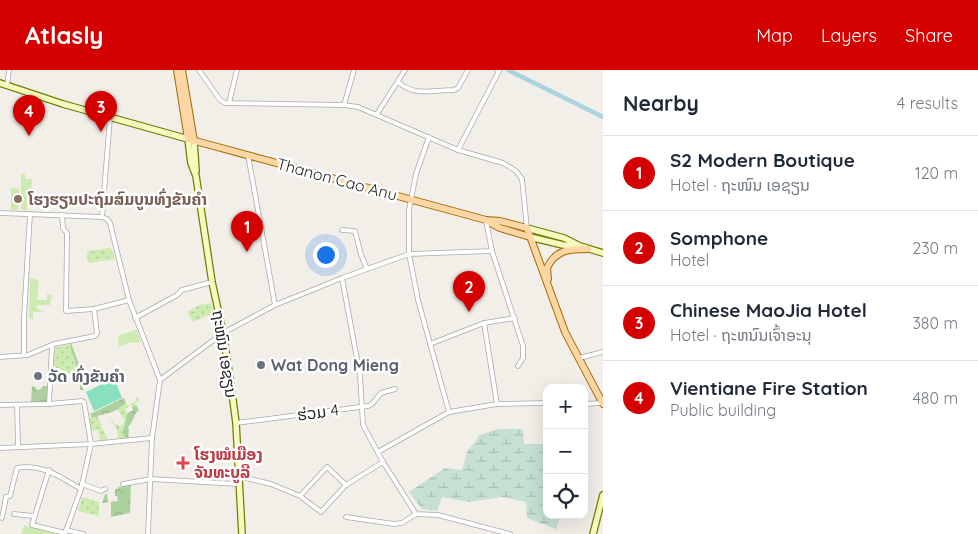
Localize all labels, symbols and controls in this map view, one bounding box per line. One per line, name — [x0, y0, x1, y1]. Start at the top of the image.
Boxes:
text: Atlasly — [25, 20, 103, 50]
text: Map — [756, 24, 793, 47]
text: Layers — [821, 24, 877, 47]
text: Share — [905, 24, 953, 47]
text: Nearby — [623, 90, 699, 116]
pin: 3 — [85, 91, 117, 132]
text: 4 results — [897, 93, 958, 113]
pin: 4 — [13, 95, 45, 136]
text: S2 Modern Boutique — [670, 148, 855, 172]
street label: Thanon Cao Anu — [275, 153, 399, 205]
text: 1 — [636, 163, 642, 183]
text: 120 m — [915, 163, 958, 183]
text: Hotel · ຖະໜົນ ເອຊຽນ — [670, 175, 810, 195]
place label: ໂຮງຮຽນປະຖົມສົມບູນທົ່ງຂັນຄຳ — [27, 188, 207, 211]
marker: ໂຮງຮຽນປະຖົມສົມບູນທົ່ງຂັນຄຳ — [12, 193, 24, 205]
pin: 1 — [231, 211, 263, 252]
text: Somphone — [670, 226, 768, 250]
text: 2 — [634, 238, 644, 258]
text: 230 m — [912, 238, 958, 258]
your location — [313, 242, 339, 268]
text: Hotel — [670, 250, 709, 270]
pin: 2 — [453, 271, 485, 312]
text: Chinese MaoJia Hotel — [670, 298, 867, 322]
street label: ຖະໜົນ ເອຊຽນ — [207, 309, 242, 400]
text: 3 — [635, 313, 643, 333]
text: 380 m — [912, 313, 958, 333]
text: Hotel · ຖະຫນົນເຈົ້າອະນຸ — [670, 325, 812, 345]
place label: Wat Dong Mieng — [271, 355, 399, 375]
marker: Wat Dong Mieng — [255, 359, 267, 371]
place label: ວັດ ທົ່ງຂັນຄຳ — [48, 365, 125, 386]
marker: ວັດ ທົ່ງຂັນຄຳ — [32, 370, 44, 382]
text: Vientiane Fire Station — [670, 376, 868, 400]
map controls — [543, 384, 588, 519]
button: + — [543, 384, 588, 429]
text: 4 — [634, 388, 644, 408]
text: 480 m — [912, 388, 958, 408]
street label: ຮ່ວມ 4 — [296, 399, 340, 425]
text: Public building — [670, 400, 776, 420]
button: − — [543, 429, 588, 474]
place label: ໂຮງໝໍເມືອງ ຈັນທະບູລີ — [193, 444, 263, 484]
marker: ໂຮງໝໍເມືອງ ຈັນທະບູລີ — [176, 456, 190, 470]
button: locate — [543, 474, 588, 519]

